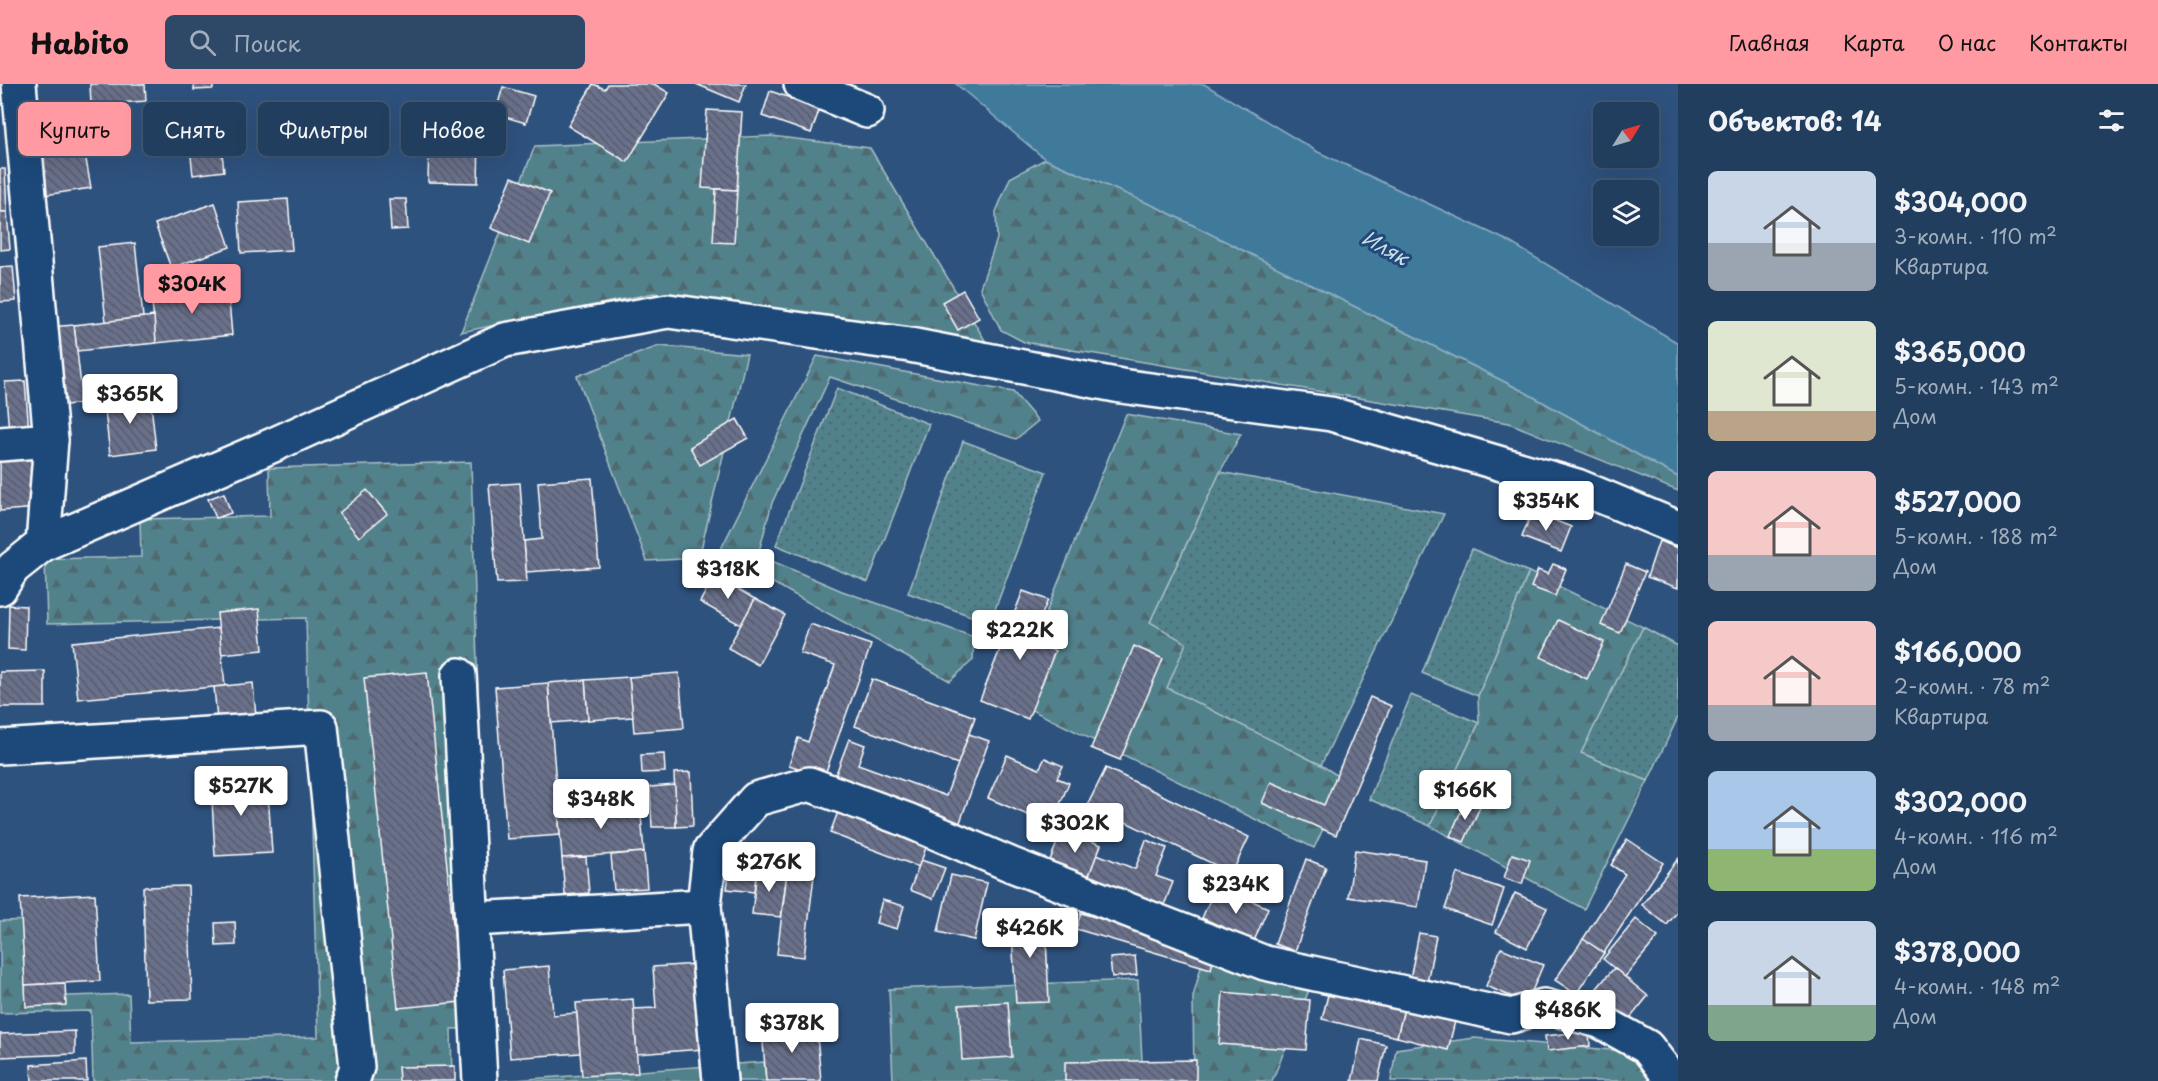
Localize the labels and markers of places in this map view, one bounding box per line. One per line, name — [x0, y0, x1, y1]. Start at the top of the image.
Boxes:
pin: $304K — [150, 264, 234, 315]
pin: $365K — [88, 374, 172, 425]
pin: $354K — [1504, 481, 1588, 532]
pin: $318K — [686, 549, 770, 600]
pin: $222K — [978, 610, 1062, 661]
pin: $527K — [199, 766, 283, 817]
pin: $166K — [1423, 770, 1507, 821]
pin: $348K — [559, 779, 643, 830]
pin: $302K — [1033, 803, 1117, 854]
pin: $276K — [727, 842, 811, 893]
pin: $234K — [1194, 864, 1278, 915]
pin: $426K — [988, 908, 1072, 959]
pin: $486K — [1526, 990, 1610, 1041]
pin: $378K — [750, 1003, 834, 1054]

